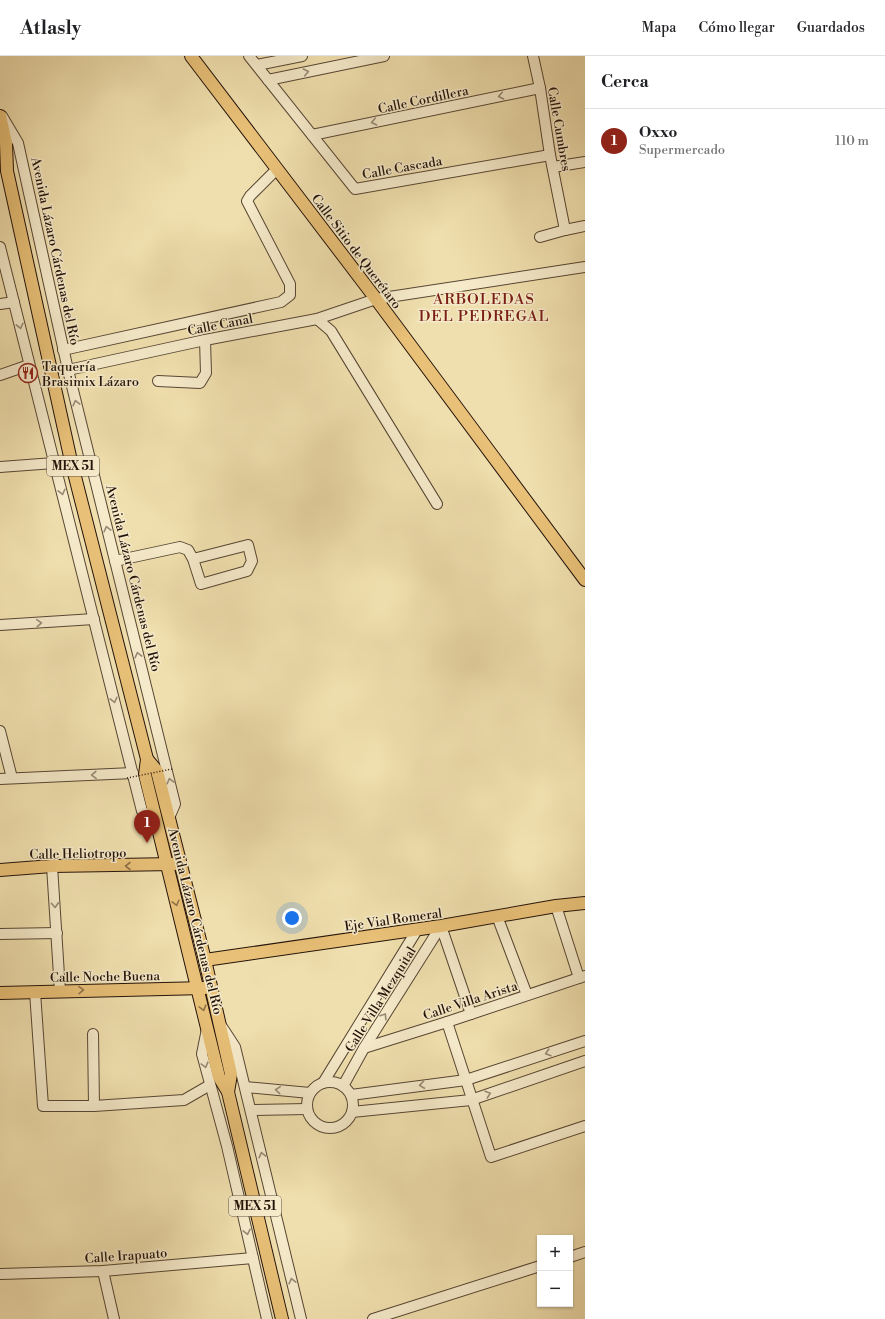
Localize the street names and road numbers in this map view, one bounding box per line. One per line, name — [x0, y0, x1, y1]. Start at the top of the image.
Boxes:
street label: Calle Cordillera — [376, 82, 470, 117]
street label: Calle Cumbres — [544, 86, 574, 173]
street label: Calle Cascada — [361, 153, 444, 183]
street label: Avenida Lázaro Cárdenas del Río — [27, 155, 83, 347]
street label: Calle Sitio de Querétaro — [308, 191, 405, 312]
street label: Calle Canal — [186, 311, 254, 339]
road number: MEX 51 — [47, 456, 99, 476]
street label: Avenida Lázaro Cárdenas del Río — [102, 482, 164, 673]
street label: Avenida Lázaro Cárdenas del Río — [164, 825, 226, 1016]
street label: Calle Heliotropo — [29, 845, 127, 863]
street label: Eje Vial Romeral — [343, 905, 443, 935]
street label: Calle Villa Mezquital — [342, 944, 420, 1055]
street label: Calle Noche Buena — [50, 968, 161, 986]
street label: Calle Villa Arista — [421, 978, 520, 1024]
road number: MEX 51 — [229, 1196, 281, 1216]
street label: Calle Irapuato — [84, 1245, 168, 1267]

